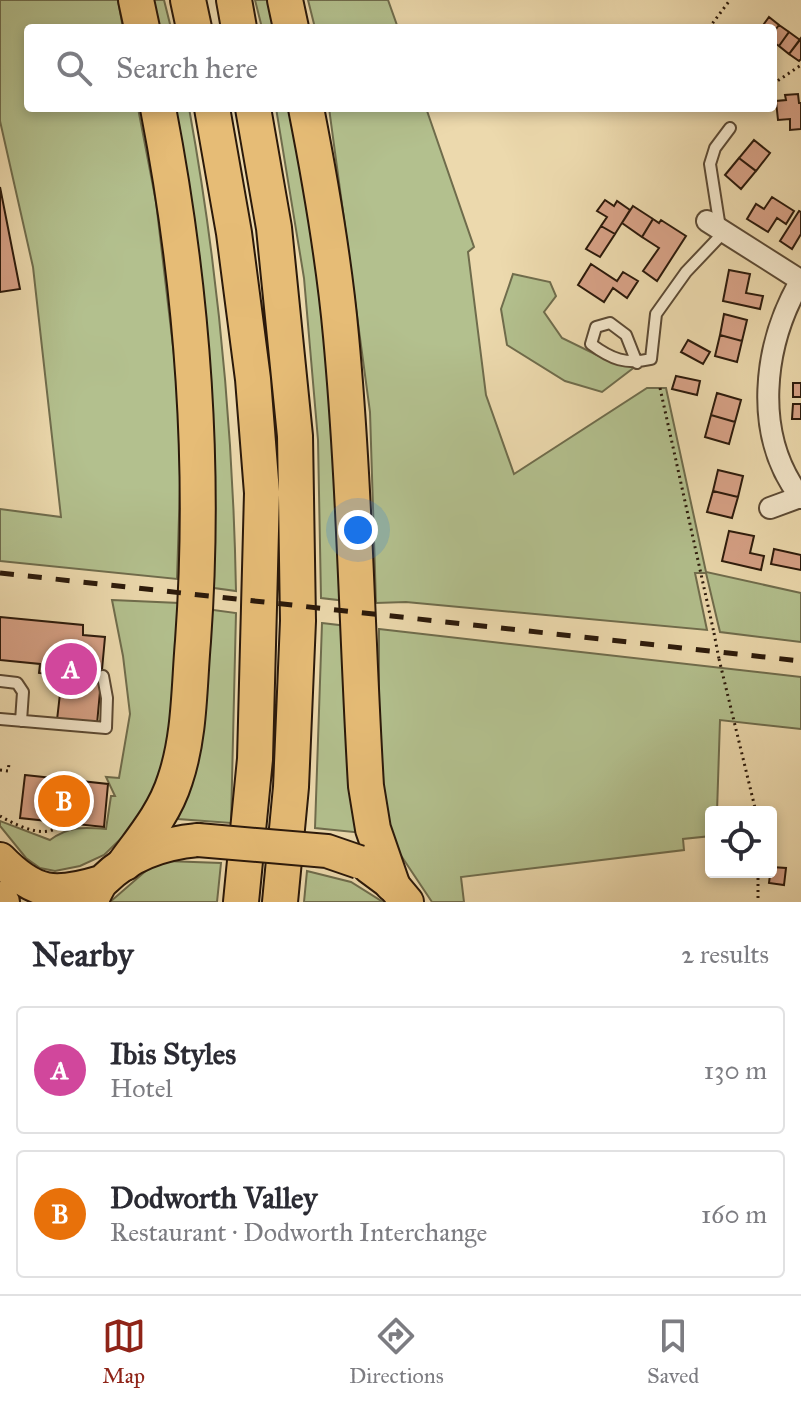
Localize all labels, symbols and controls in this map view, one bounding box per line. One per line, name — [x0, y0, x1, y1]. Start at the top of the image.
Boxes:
search box — [24, 24, 777, 112]
icon: search — [52, 46, 96, 90]
text: Search here — [116, 50, 258, 86]
your location — [338, 510, 378, 550]
pin: A — [45, 639, 97, 699]
pin: B — [38, 771, 90, 831]
map controls — [705, 806, 777, 878]
button: locate — [705, 806, 777, 878]
text: Nearby — [32, 934, 134, 975]
text: 2 results — [681, 938, 769, 970]
text: Ibis Styles — [110, 1036, 236, 1072]
text: A — [51, 1054, 69, 1086]
text: 130 m — [704, 1054, 767, 1086]
text: Hotel — [110, 1072, 173, 1104]
text: Dodworth Valley — [110, 1180, 317, 1216]
text: B — [51, 1198, 69, 1230]
text: 160 m — [701, 1198, 767, 1230]
text: Restaurant · Dodworth Interchange — [110, 1216, 487, 1248]
tab: Map — [102, 1314, 146, 1389]
tab: Directions — [349, 1314, 444, 1389]
tab: Saved — [647, 1314, 699, 1389]

